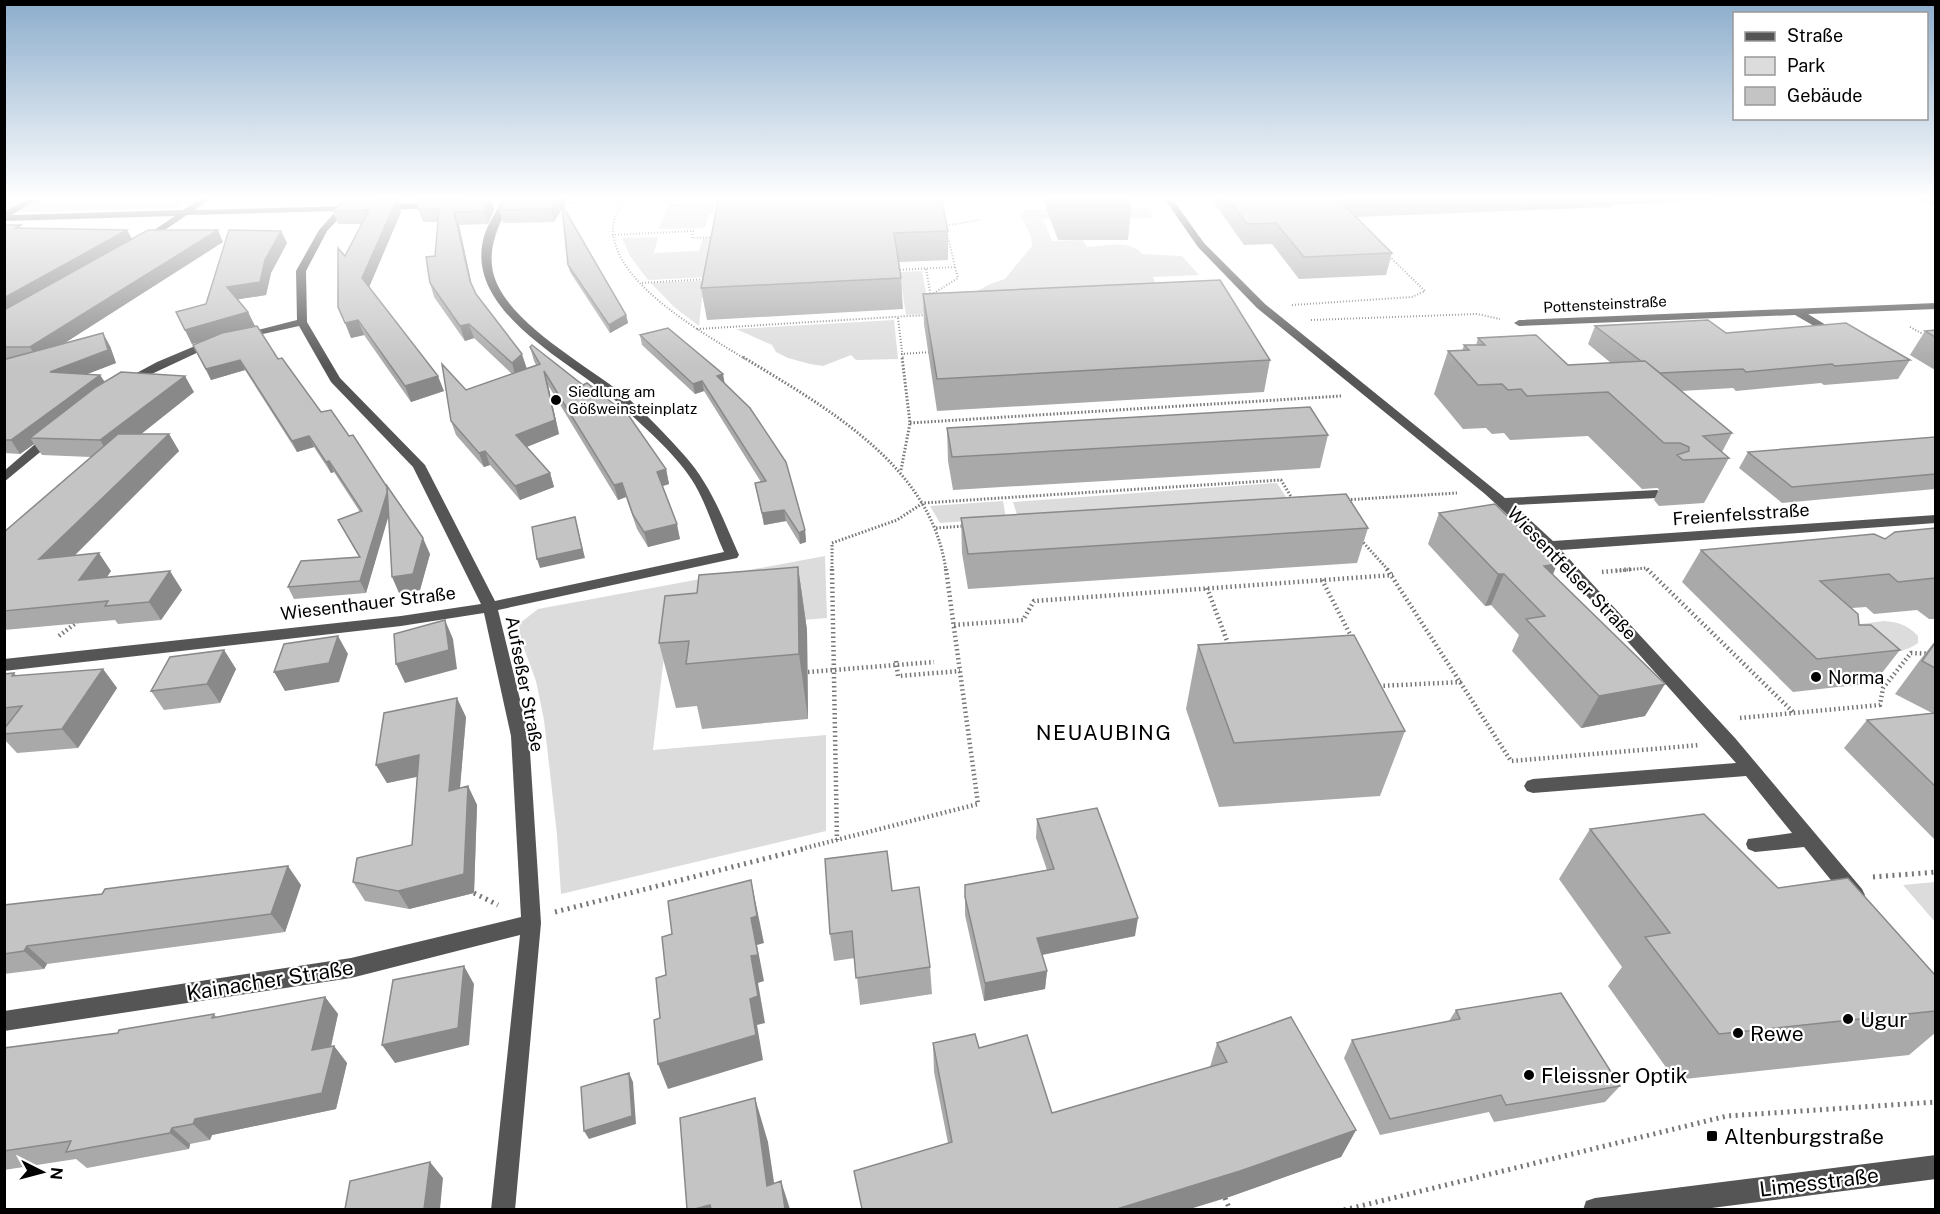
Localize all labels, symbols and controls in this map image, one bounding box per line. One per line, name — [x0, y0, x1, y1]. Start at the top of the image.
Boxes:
legend — [1733, 12, 1928, 120]
text: Straße — [1787, 25, 1843, 46]
text: Park — [1787, 55, 1825, 76]
text: Gebäude — [1787, 85, 1862, 106]
street label: Pottensteinstraße — [1543, 292, 1667, 316]
place label: Siedlung am Gößweinsteinplatz — [568, 383, 697, 417]
marker: Siedlung am Gößweinsteinplatz — [549, 393, 563, 407]
street label: Freienfelsstraße — [1672, 499, 1810, 529]
street label: Wiesentfelser Straße — [1503, 502, 1641, 644]
street label: Wiesenthauer Straße — [279, 582, 457, 624]
street label: Aufseßer Straße — [502, 614, 548, 754]
place label: Norma — [1828, 667, 1884, 688]
marker: Norma — [1809, 670, 1823, 684]
district label: NEUAUBING — [1036, 720, 1172, 745]
street label: Kainacher Straße — [185, 954, 355, 1006]
place label: Ugur — [1860, 1007, 1908, 1032]
marker: Ugur — [1841, 1012, 1855, 1026]
place label: Rewe — [1750, 1021, 1804, 1046]
marker: Rewe — [1731, 1026, 1745, 1040]
place label: Fleissner Optik — [1541, 1063, 1688, 1088]
marker: Fleissner Optik — [1522, 1068, 1536, 1082]
place label: Altenburgstraße — [1724, 1124, 1884, 1149]
marker: Altenburgstraße — [1705, 1129, 1719, 1143]
north arrow — [12, 1142, 72, 1202]
street label: Limesstraße — [1758, 1162, 1880, 1202]
text: N — [46, 1166, 67, 1181]

